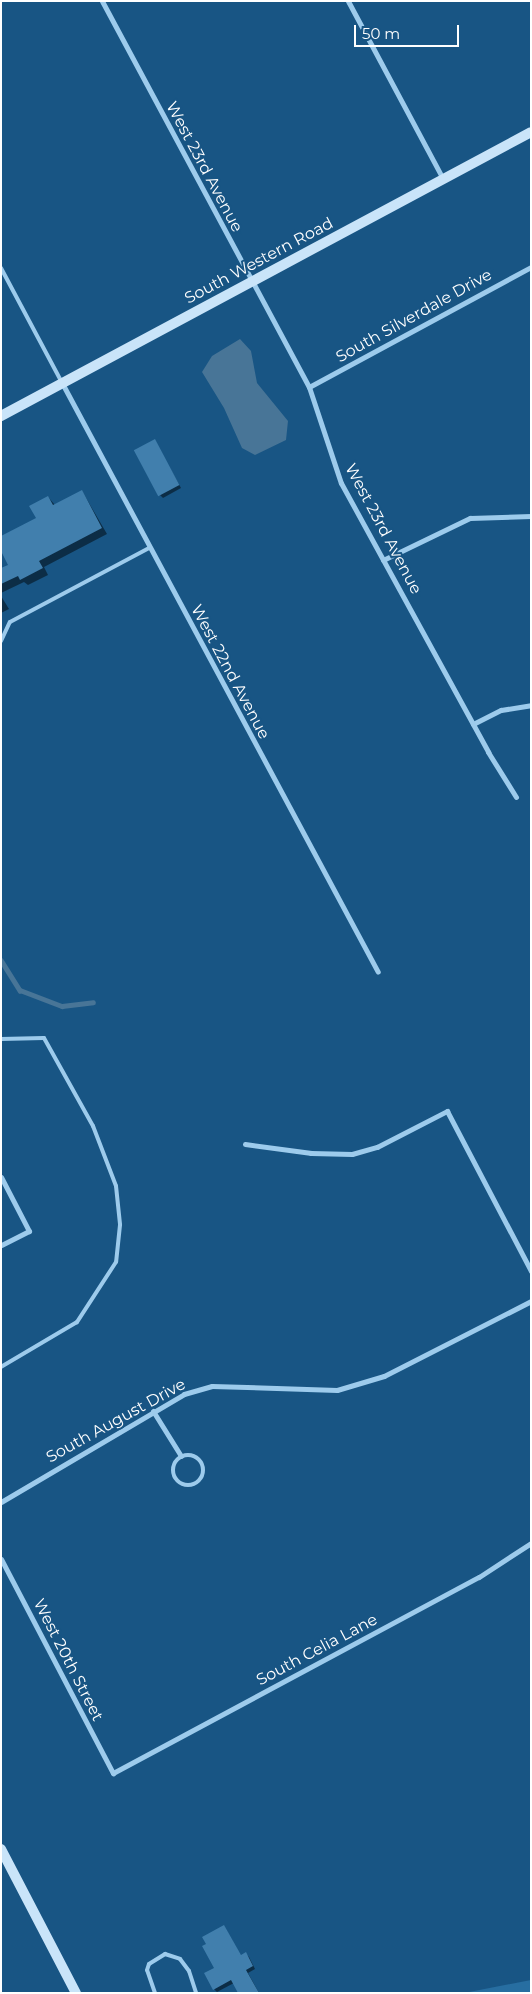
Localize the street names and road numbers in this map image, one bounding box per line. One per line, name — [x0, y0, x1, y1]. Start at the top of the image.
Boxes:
street label: West 23rd Avenue — [162, 99, 246, 235]
street label: South Western Road — [181, 214, 337, 308]
street label: South Silverdale Drive — [333, 265, 495, 367]
street label: West 23rd Avenue — [341, 461, 425, 597]
street label: West 22nd Avenue — [186, 602, 274, 742]
street label: South August Drive — [43, 1375, 189, 1467]
street label: West 20th Street — [29, 1596, 107, 1724]
street label: South Celia Lane — [253, 1610, 381, 1690]

